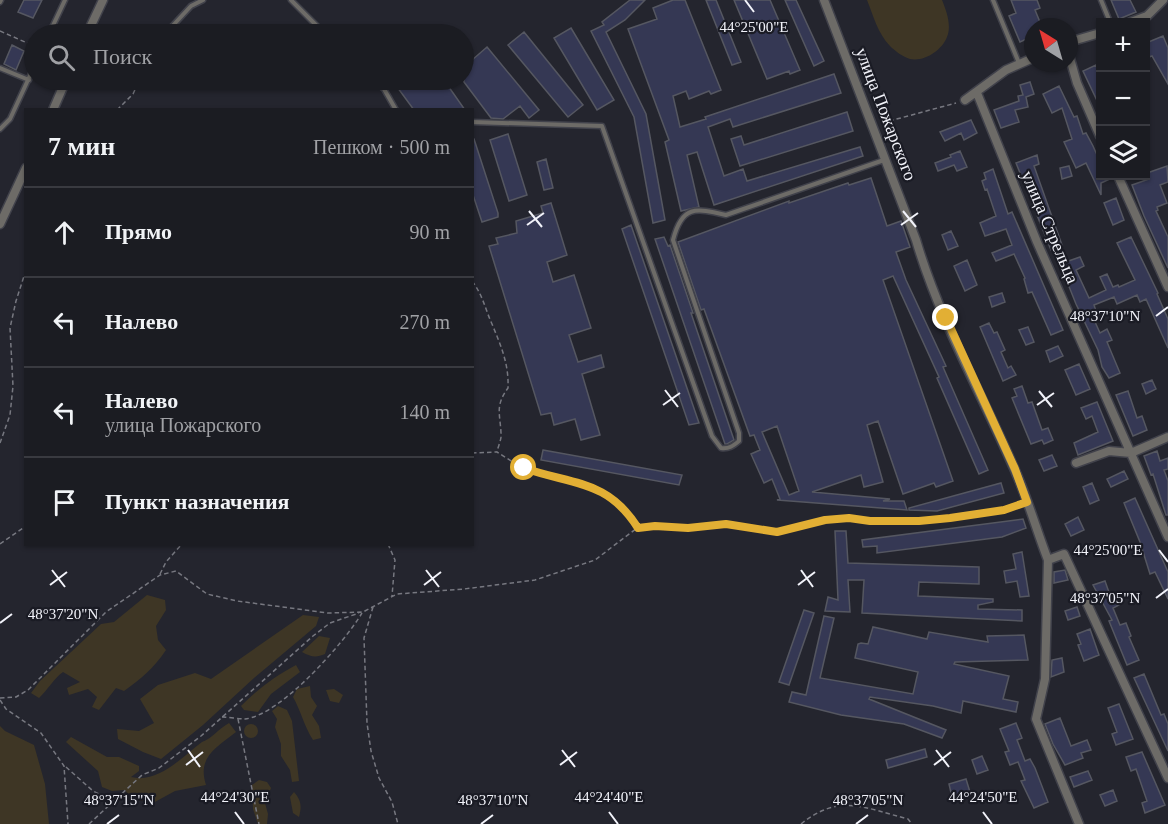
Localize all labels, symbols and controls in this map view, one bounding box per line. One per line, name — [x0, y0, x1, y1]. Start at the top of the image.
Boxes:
north arrow — [1024, 18, 1078, 72]
map controls — [1096, 18, 1150, 180]
button: + — [1096, 18, 1150, 72]
text: 44°25'00"E — [720, 19, 789, 35]
search box — [24, 24, 474, 90]
icon: search — [45, 41, 78, 74]
text: Поиск — [93, 44, 152, 69]
street label: улица Пожарского — [851, 45, 921, 183]
button: − — [1096, 72, 1150, 126]
button: layers — [1096, 126, 1150, 180]
text: 7 мин — [48, 132, 115, 161]
text: Пешком · 500 m — [313, 136, 450, 158]
street label: улица Стрельца — [1017, 168, 1083, 286]
icon: ahead — [48, 216, 81, 249]
text: Прямо — [105, 219, 172, 244]
text: 90 m — [409, 221, 450, 243]
route end — [932, 304, 958, 330]
icon: left — [48, 306, 81, 339]
text: 48°37'10"N — [1070, 308, 1140, 324]
text: Налево — [105, 309, 178, 334]
text: 270 m — [399, 311, 450, 333]
text: Налево — [105, 388, 178, 413]
icon: left — [48, 396, 81, 429]
text: 140 m — [399, 401, 450, 423]
text: улица Пожарского — [105, 414, 261, 436]
route start — [510, 454, 536, 480]
icon: arrive — [48, 486, 81, 519]
text: Пункт назначения — [105, 489, 290, 514]
text: 44°25'00"E — [1074, 542, 1143, 558]
text: 48°37'05"N — [1070, 590, 1140, 606]
text: 48°37'20"N — [28, 606, 98, 622]
text: 44°24'30"E — [201, 789, 270, 805]
text: 44°24'40"E — [575, 789, 644, 805]
text: 44°24'50"E — [949, 789, 1018, 805]
text: 48°37'15"N — [84, 792, 154, 808]
text: 48°37'10"N — [458, 792, 528, 808]
text: 48°37'05"N — [833, 792, 903, 808]

